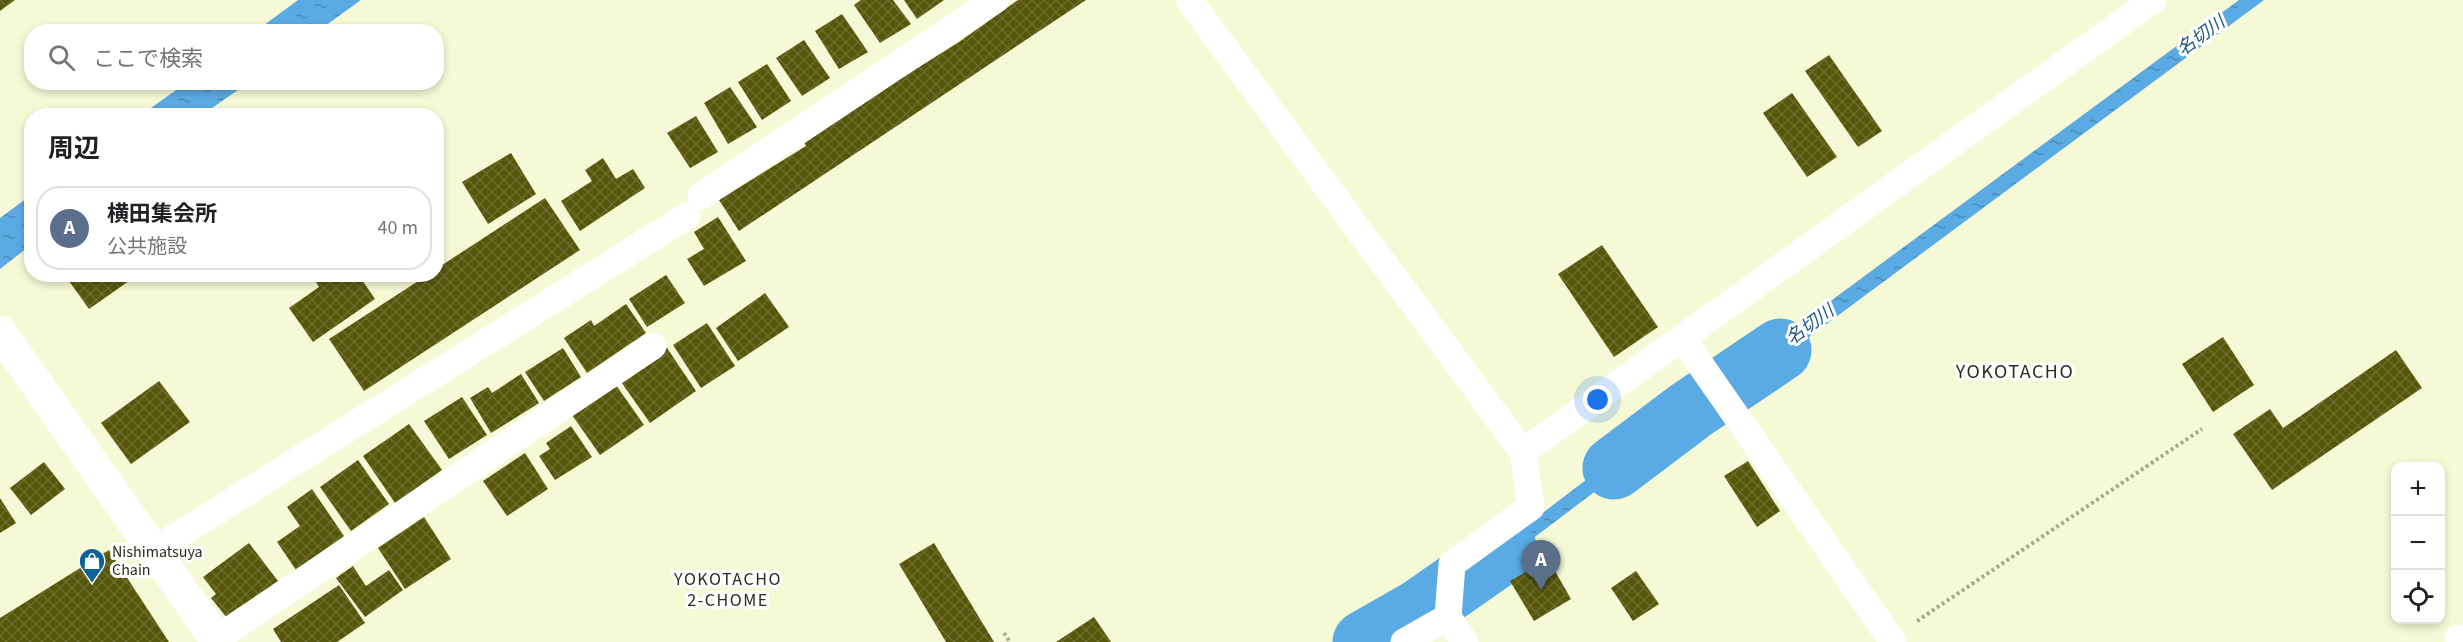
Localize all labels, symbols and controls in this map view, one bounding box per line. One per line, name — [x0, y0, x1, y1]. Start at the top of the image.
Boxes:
water label: 名切川 — [2172, 9, 2232, 62]
search box — [24, 24, 444, 90]
icon: search — [45, 41, 78, 74]
text: ここで検索 — [93, 43, 203, 75]
text: 周辺 — [48, 130, 100, 167]
text: 横田集会所 — [107, 198, 217, 230]
text: A — [64, 214, 75, 242]
text: 40 m — [378, 214, 418, 242]
text: 公共施設 — [107, 233, 187, 261]
water label: 名切川 — [1781, 298, 1841, 351]
district label: YOKOTACHO — [1955, 358, 2074, 386]
your location — [1583, 385, 1612, 414]
map controls — [2391, 462, 2445, 624]
button: + — [2391, 462, 2445, 516]
button: − — [2391, 516, 2445, 570]
pin: A — [1522, 540, 1560, 590]
place label: Nishimatsuya Chain — [112, 541, 203, 581]
shop icon: Nishimatsuya Chain — [77, 546, 107, 584]
district label: YOKOTACHO 2-CHOME — [673, 567, 782, 613]
button: locate — [2391, 570, 2445, 624]

